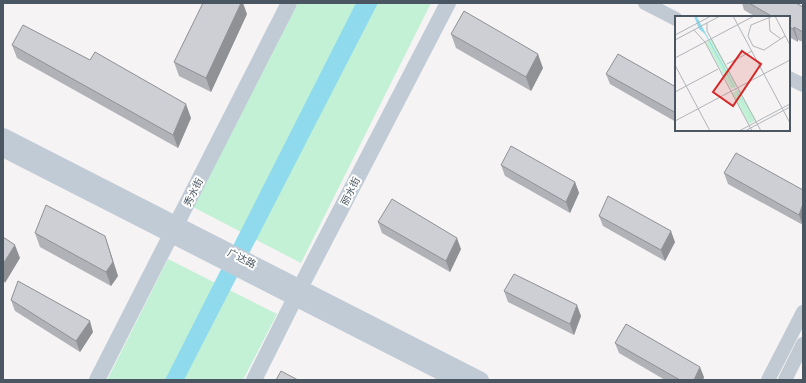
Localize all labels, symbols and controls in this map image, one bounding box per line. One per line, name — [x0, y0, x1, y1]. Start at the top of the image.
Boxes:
inset map — [675, 16, 790, 131]
street label: 丽水街 — [338, 175, 363, 208]
street label: 秀水街 — [181, 176, 206, 209]
street label: 广达路 — [225, 246, 258, 271]

